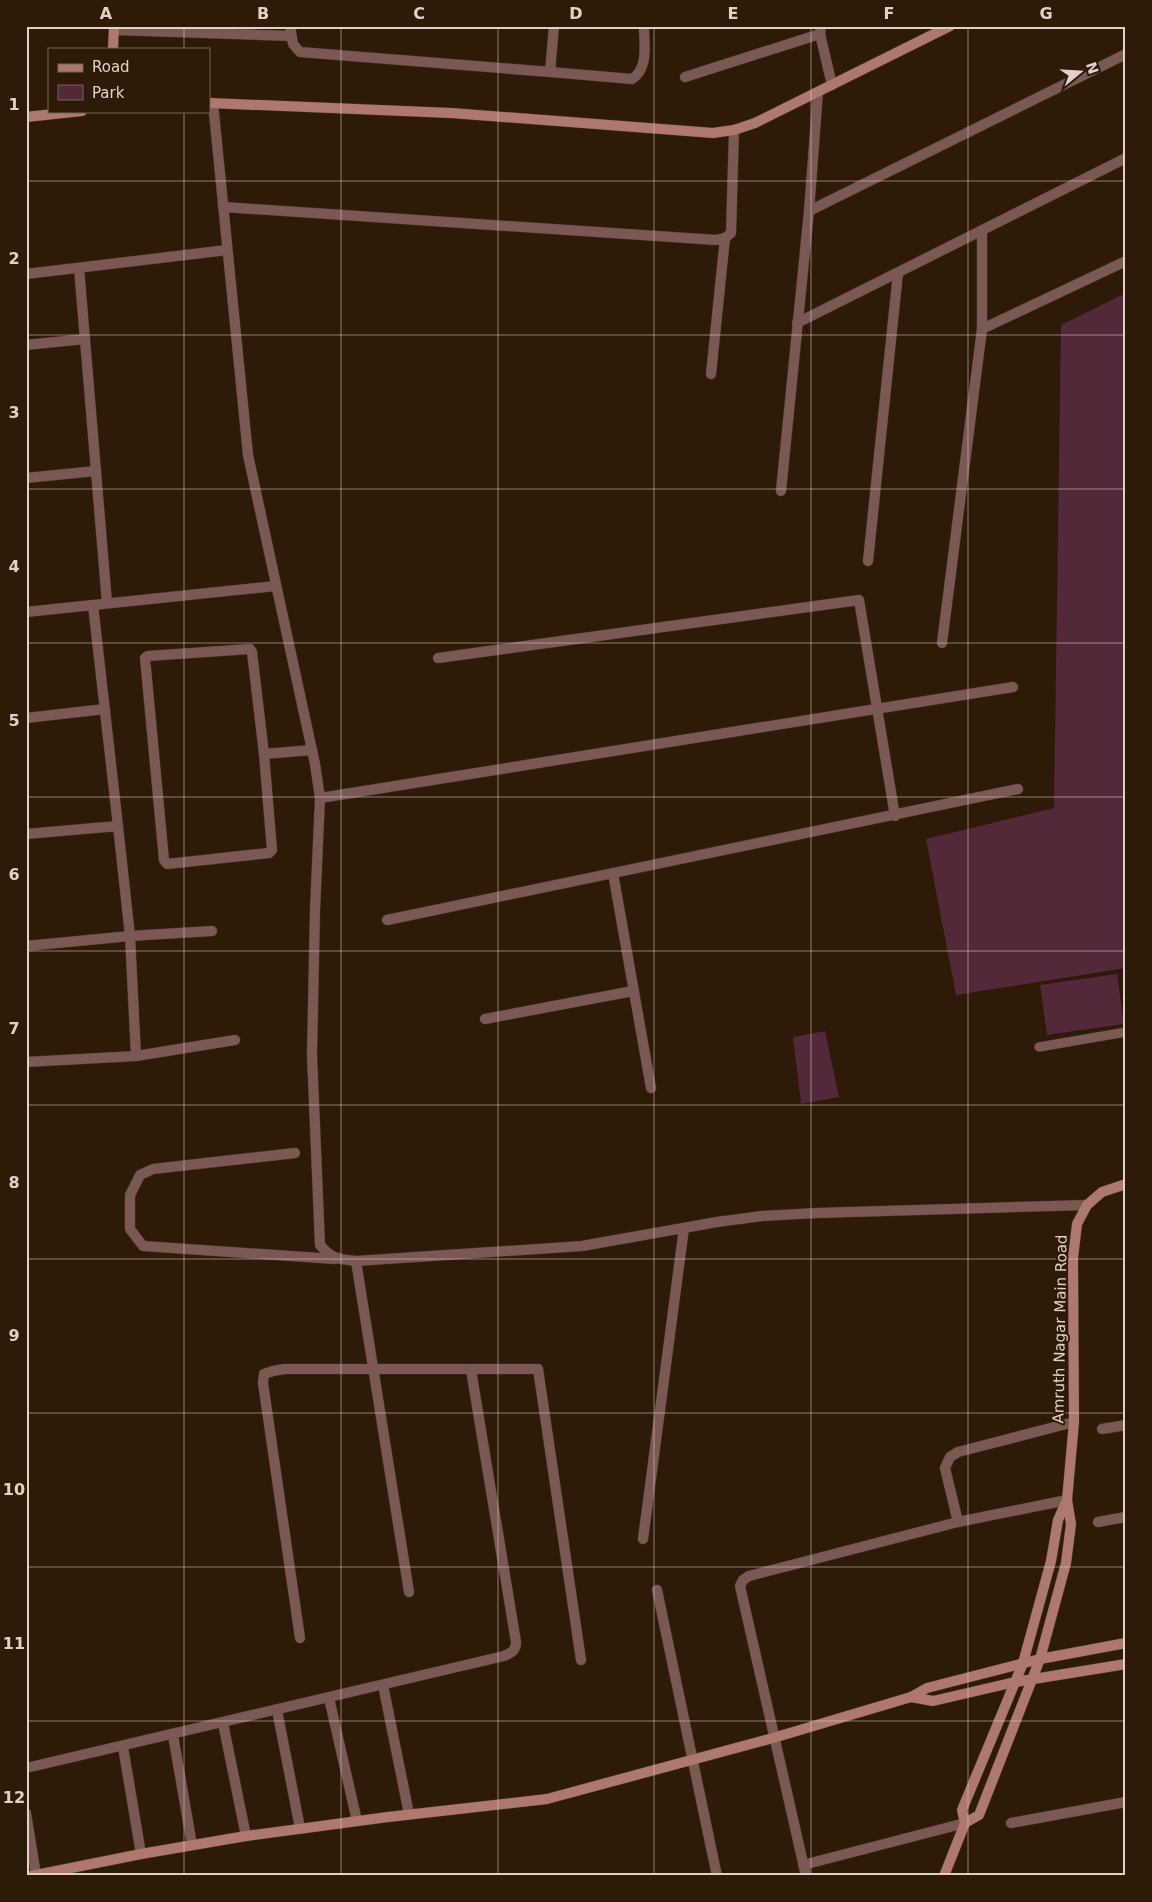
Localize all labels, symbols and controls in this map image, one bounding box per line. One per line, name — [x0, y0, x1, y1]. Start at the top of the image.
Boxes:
text: A — [100, 4, 113, 23]
text: B — [257, 4, 269, 23]
text: C — [413, 4, 425, 23]
text: D — [569, 4, 583, 23]
text: E — [728, 4, 738, 23]
text: F — [884, 4, 894, 23]
text: G — [1039, 4, 1053, 23]
legend — [48, 48, 210, 112]
north arrow — [1054, 48, 1104, 98]
text: Road — [92, 58, 130, 76]
text: N — [1083, 60, 1102, 76]
text: Park — [92, 84, 125, 102]
text: 1 — [8, 95, 20, 114]
text: 2 — [8, 249, 20, 268]
text: 3 — [8, 403, 20, 422]
text: 4 — [8, 557, 20, 576]
text: 5 — [8, 711, 20, 730]
text: 6 — [8, 865, 20, 884]
text: 7 — [8, 1019, 20, 1038]
text: 8 — [8, 1173, 20, 1192]
street label: Amruth Nagar Main Road — [1049, 1234, 1071, 1424]
text: 9 — [8, 1326, 20, 1345]
text: 10 — [3, 1480, 25, 1499]
text: 11 — [3, 1634, 25, 1653]
text: 12 — [3, 1788, 25, 1807]

